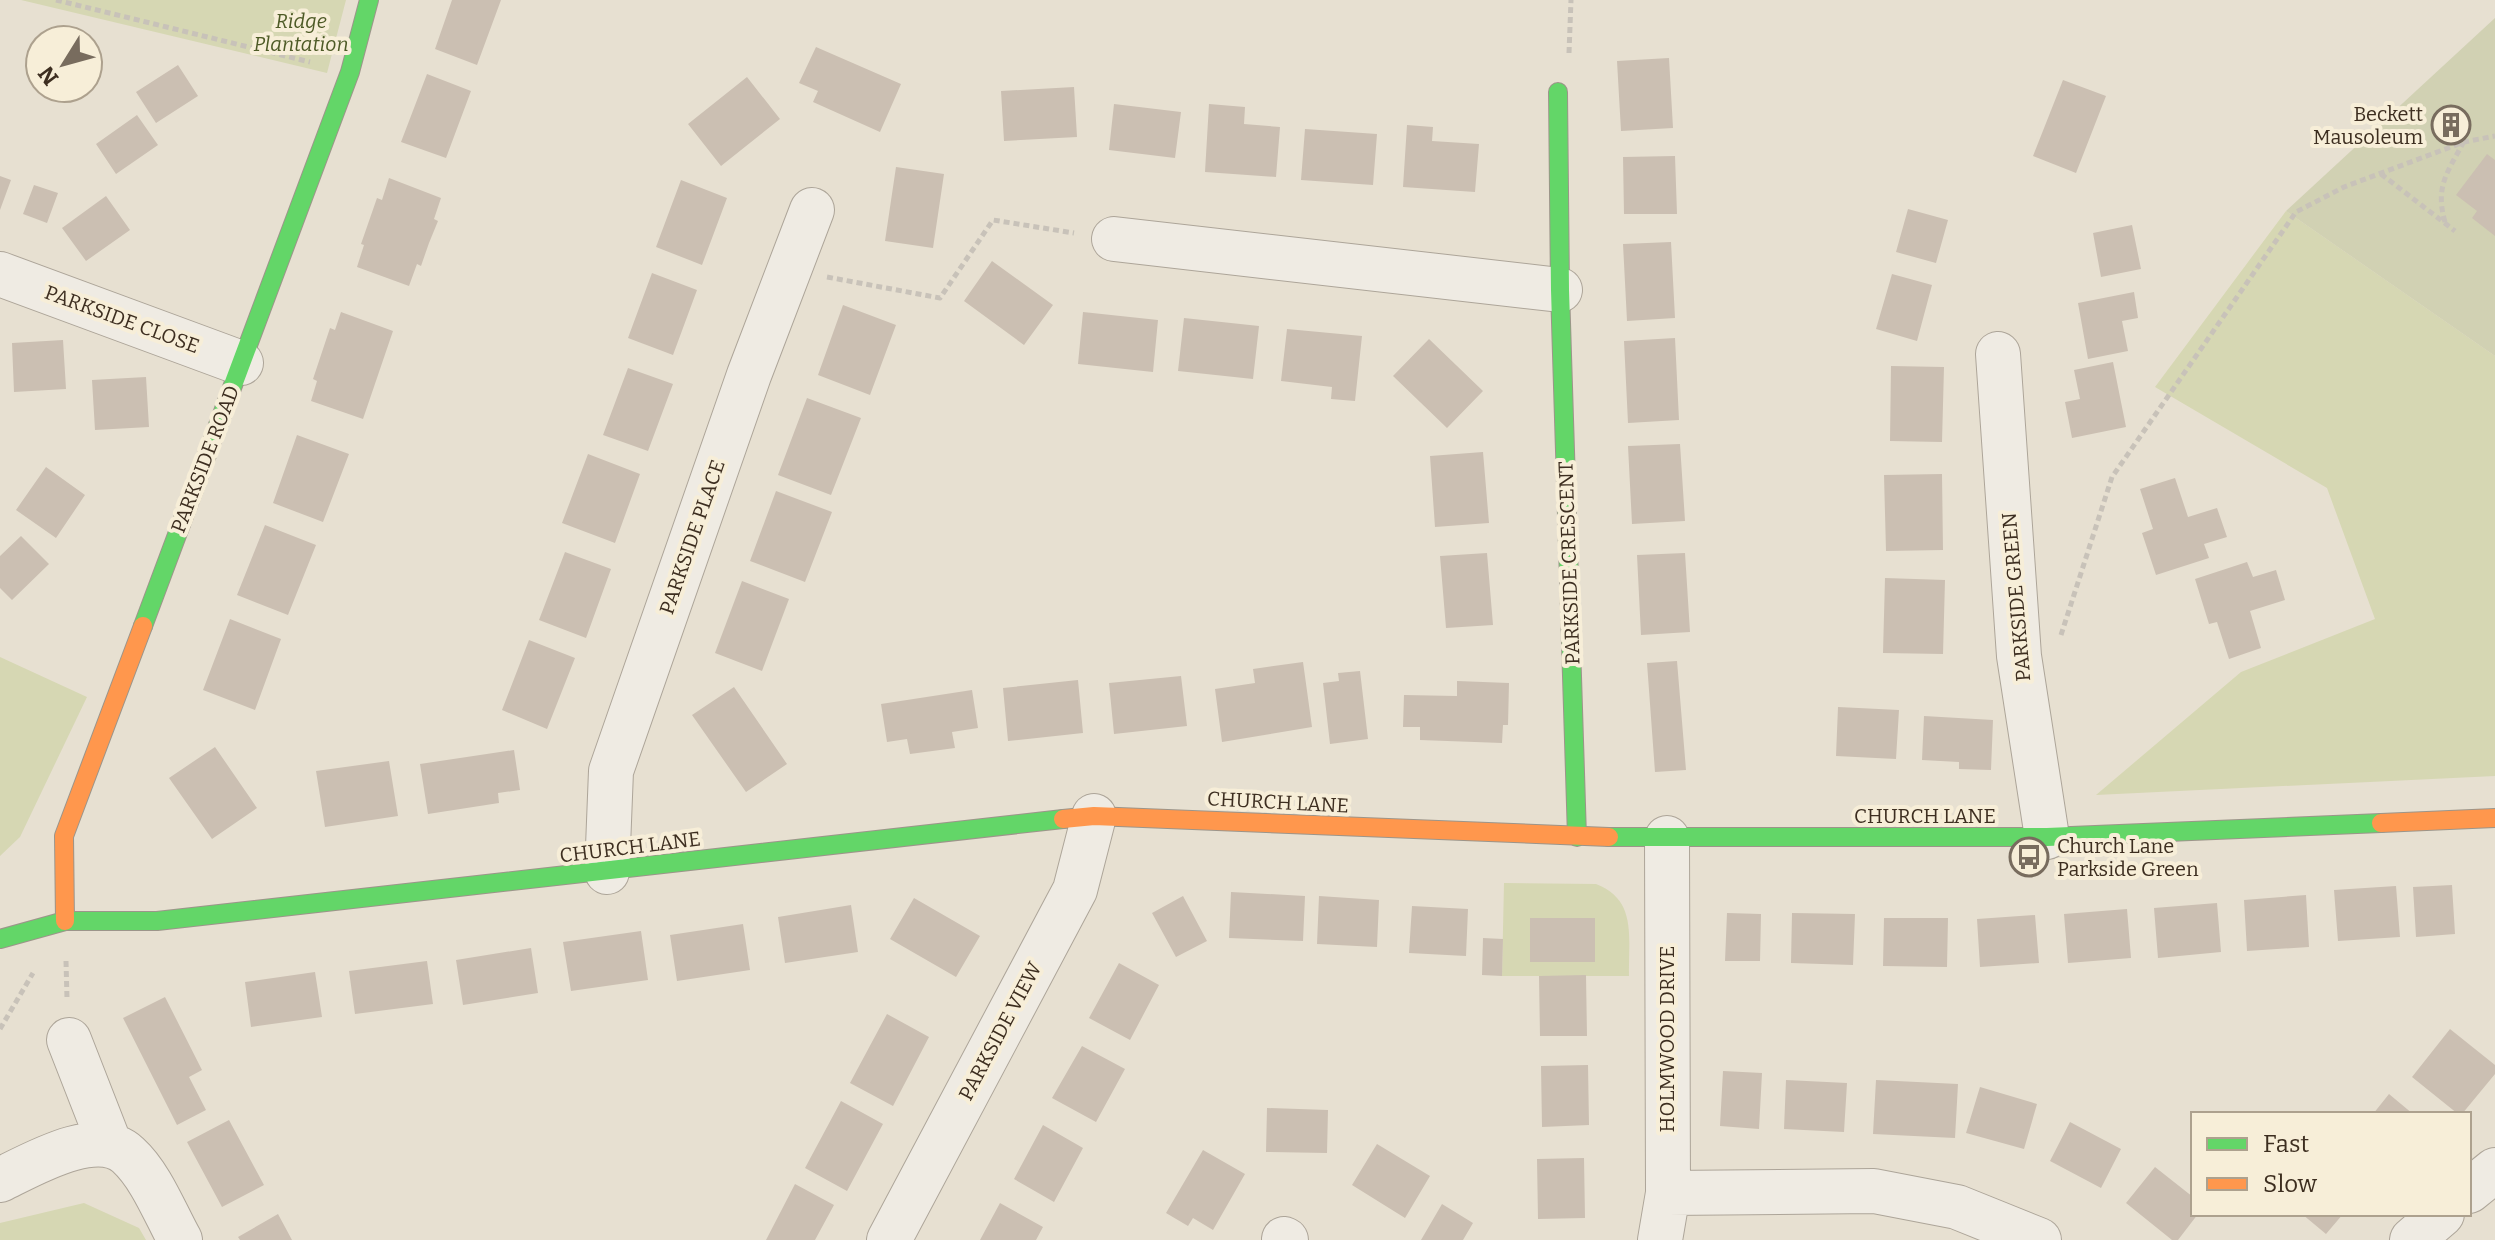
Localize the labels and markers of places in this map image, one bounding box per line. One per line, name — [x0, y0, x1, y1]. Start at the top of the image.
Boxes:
place label: Beckett Mausoleum — [2313, 102, 2423, 149]
building icon: Beckett Mausoleum — [2430, 104, 2472, 146]
place label: Church Lane Parkside Green — [2057, 834, 2199, 881]
bus stop icon: Church Lane Parkside Green — [2008, 836, 2050, 878]

